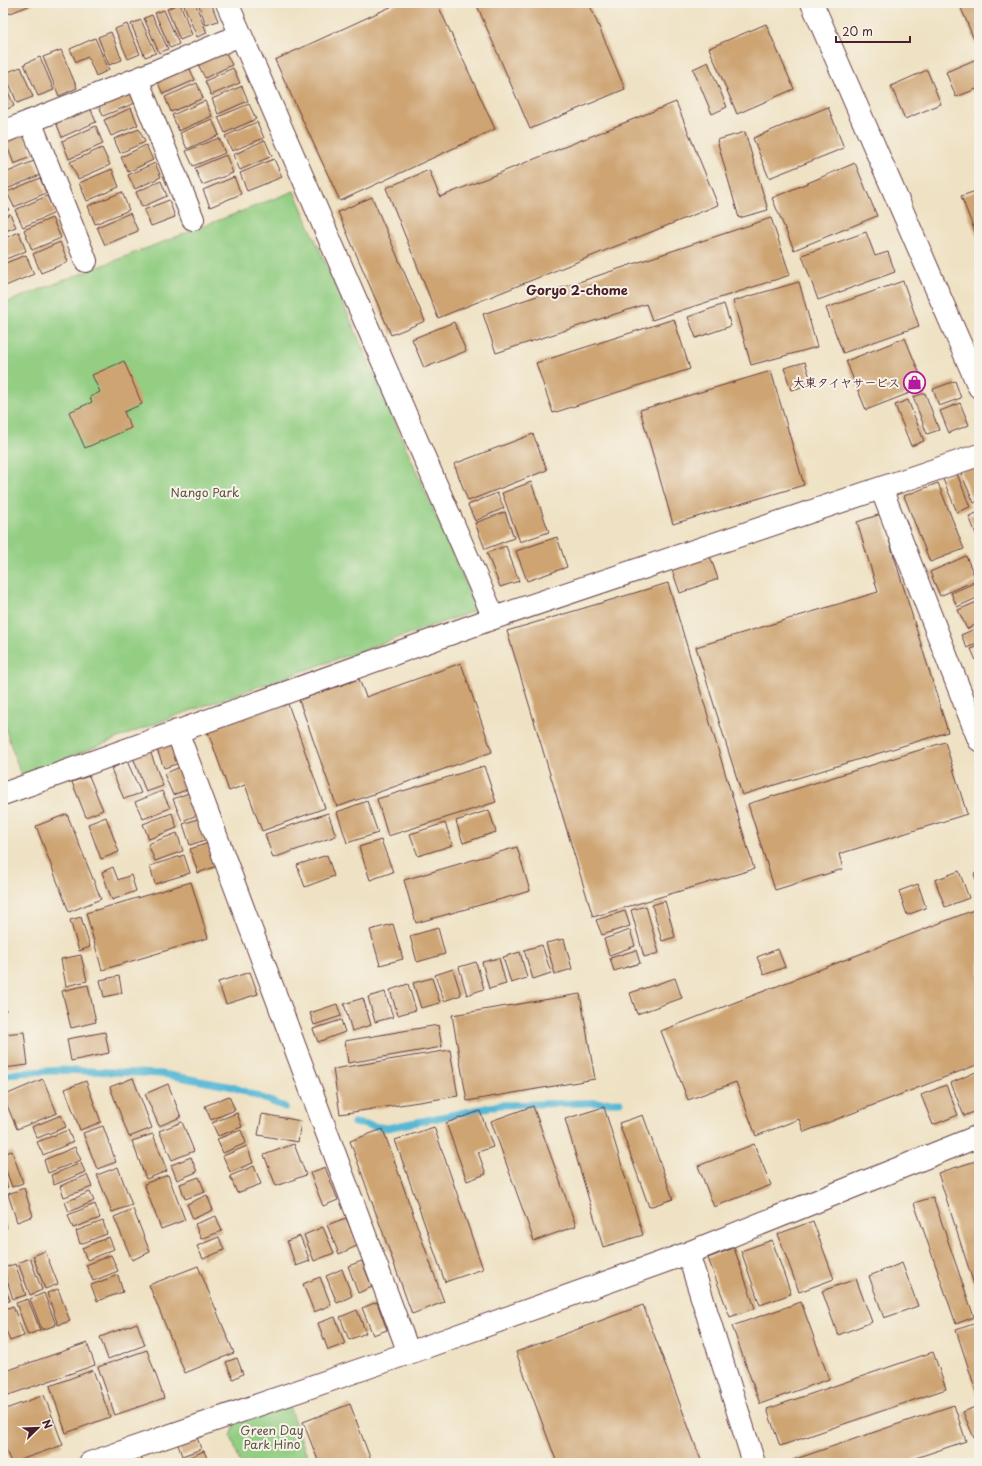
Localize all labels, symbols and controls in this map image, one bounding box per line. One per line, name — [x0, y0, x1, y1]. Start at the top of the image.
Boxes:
scale bar — [836, 18, 910, 44]
text: 20 m — [842, 22, 873, 40]
district label: Goryo 2-chome — [526, 280, 628, 299]
shop icon: 大東タイヤサービス — [902, 369, 928, 395]
place label: 大東タイヤサービス — [793, 373, 900, 391]
park label: Nango Park — [171, 483, 239, 501]
north arrow — [18, 1408, 58, 1448]
text: N — [38, 1417, 57, 1431]
park label: Green Day Park Hino — [240, 1421, 304, 1453]

